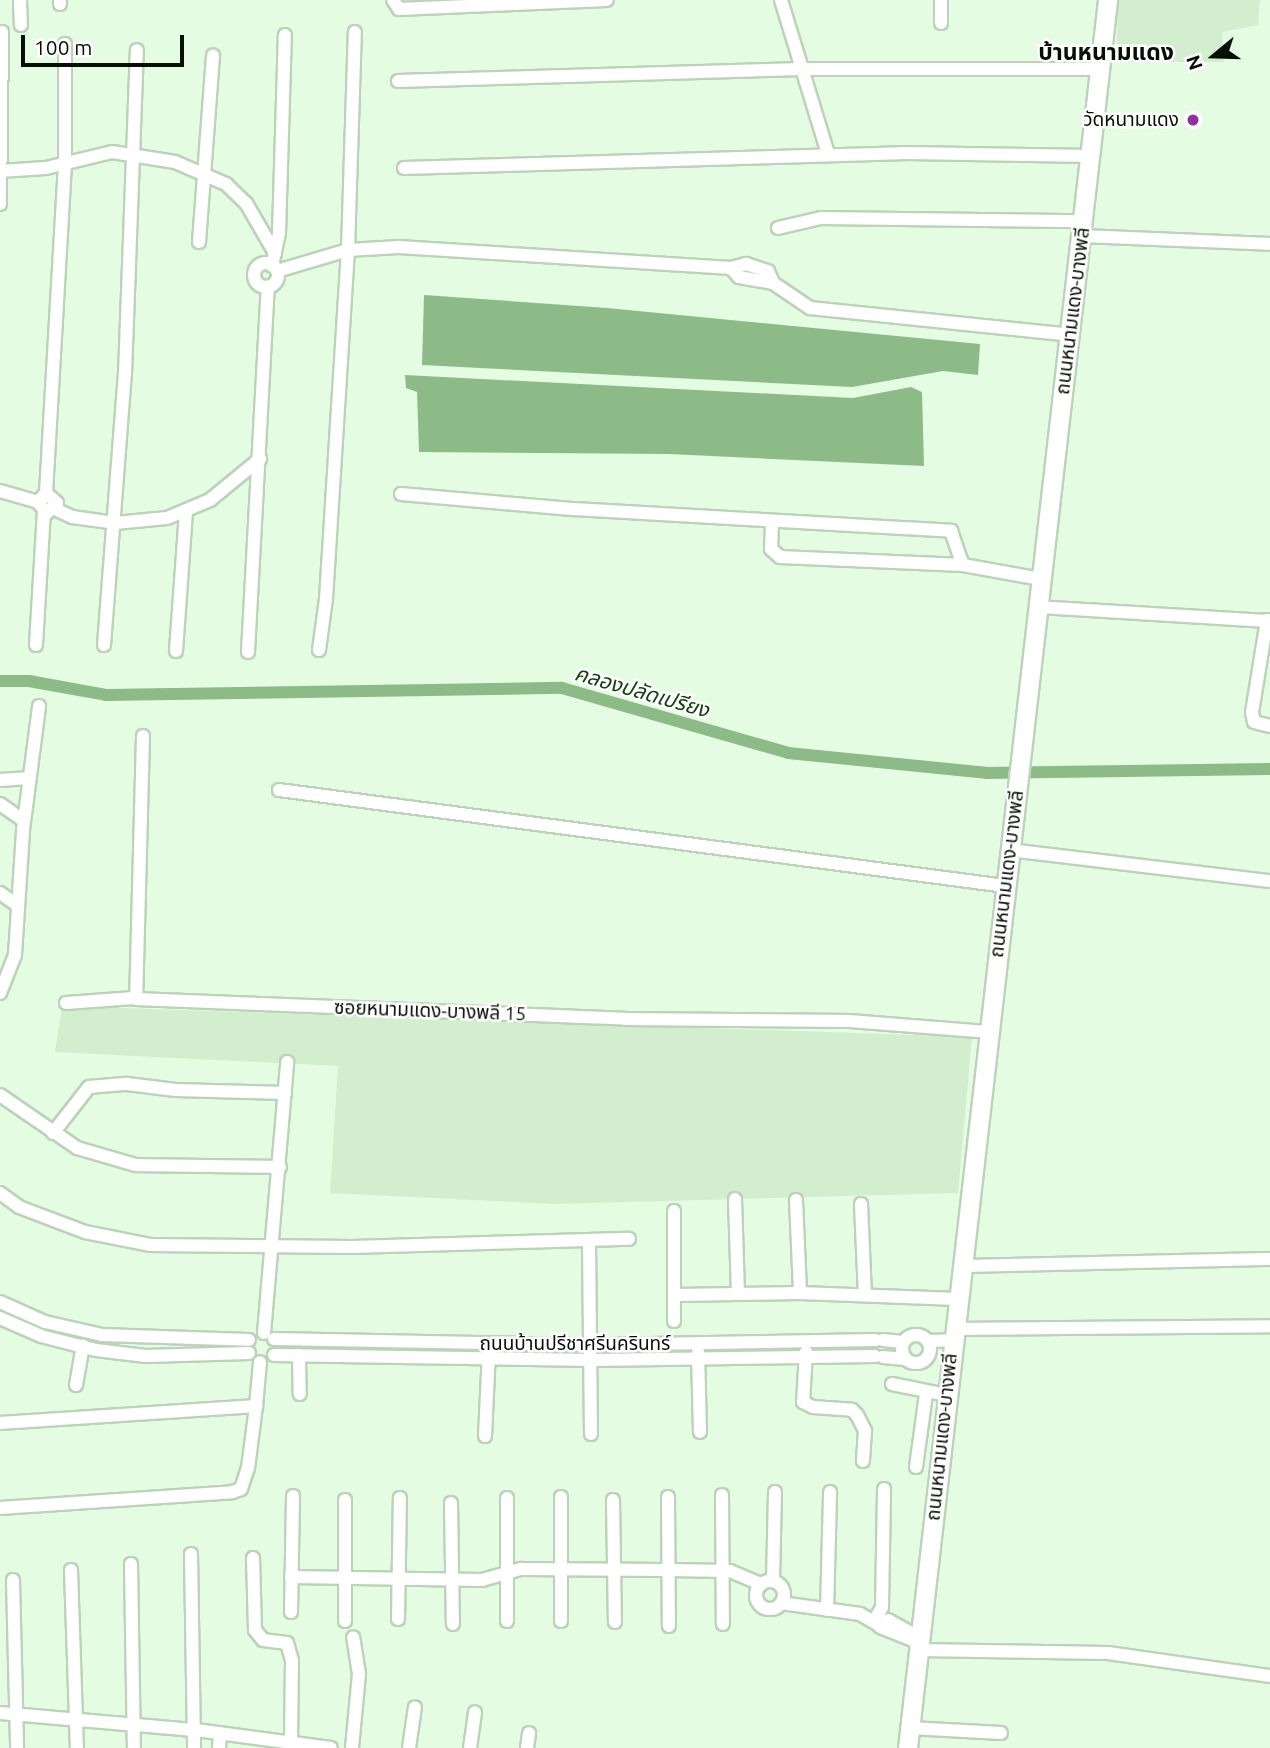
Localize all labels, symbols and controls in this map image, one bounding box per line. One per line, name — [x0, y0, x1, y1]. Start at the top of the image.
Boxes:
scale bar — [24, 21, 187, 65]
north arrow — [1179, 21, 1249, 91]
text: 100 m — [34, 35, 92, 59]
district label: บ้านหนามแดง — [1038, 38, 1174, 66]
text: N — [1181, 53, 1207, 73]
place label: วัดหนามแดง — [1083, 109, 1179, 131]
marker: วัดหนามแดง — [1185, 112, 1201, 128]
street label: ถนนหนามแดง-บางพลี — [1051, 226, 1095, 396]
water label: คลองปลัดเปรียง — [572, 660, 712, 722]
street label: ถนนหนามแดง-บางพลี — [985, 789, 1029, 959]
street label: ซอยหนามแดง-บางพลี 15 — [334, 996, 526, 1026]
street label: ถนนบ้านปรีชาศรีนครินทร์ — [480, 1333, 670, 1355]
street label: ถนนหนามแดง-บางพลี — [922, 1352, 962, 1522]

